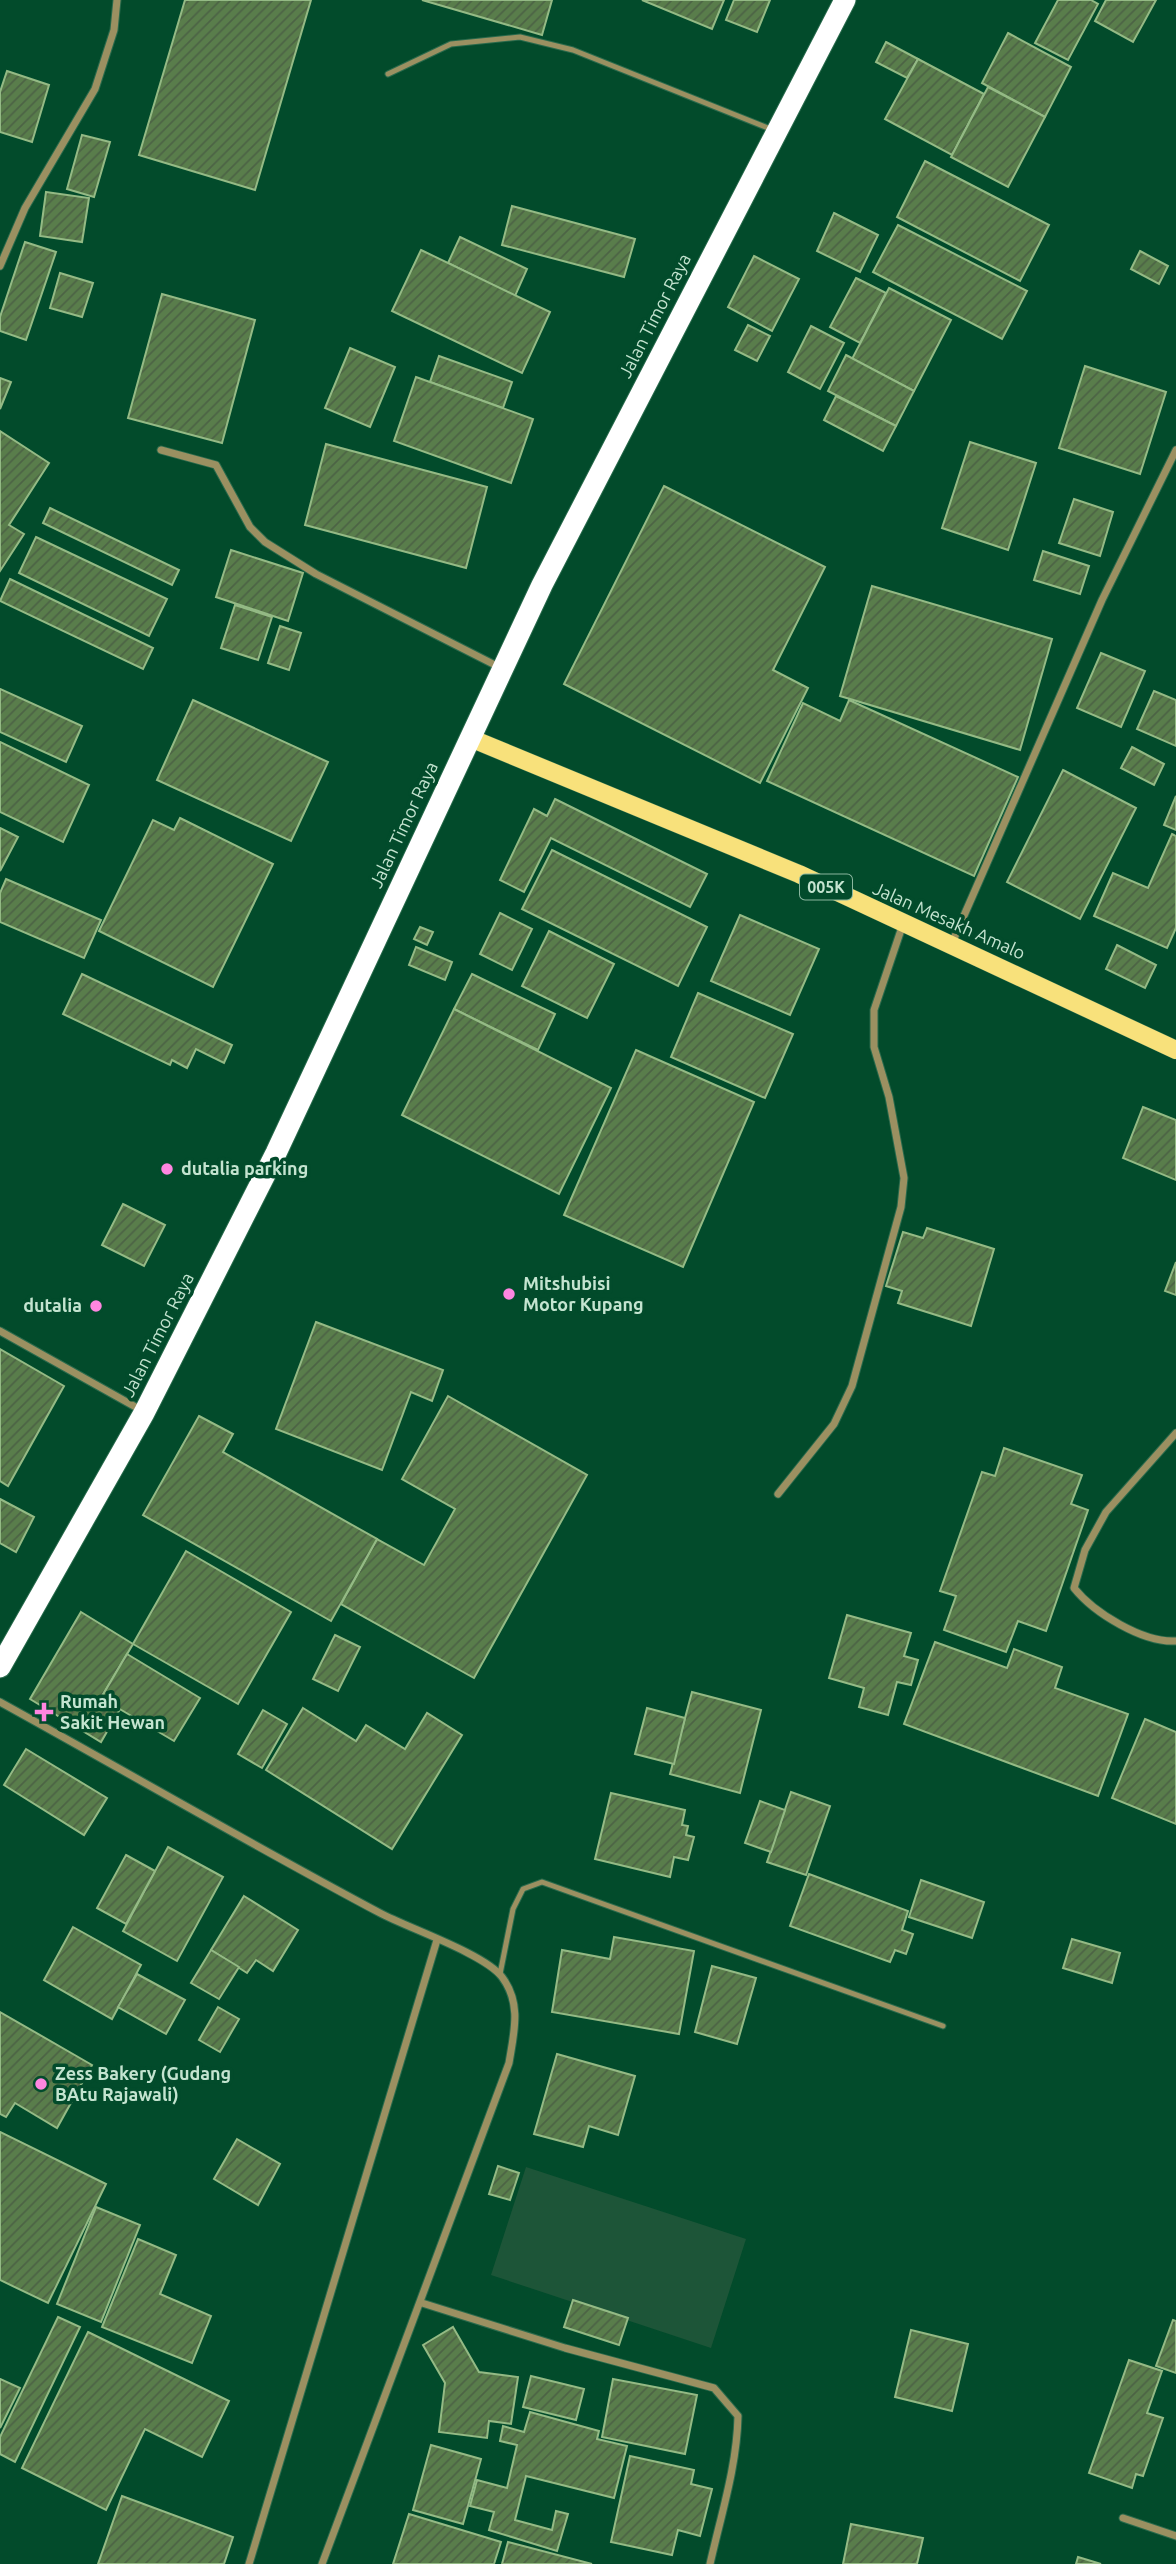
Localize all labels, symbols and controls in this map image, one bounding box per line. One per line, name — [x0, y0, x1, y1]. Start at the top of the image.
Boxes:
street label: Jalan Timor Raya — [614, 250, 694, 381]
street label: Jalan Timor Raya — [365, 758, 441, 891]
road number: 005K — [800, 874, 852, 900]
street label: Jalan Mesakh Amalo — [870, 878, 1029, 963]
place label: dutalia parking — [181, 1158, 308, 1178]
marker: dutalia parking — [159, 1161, 175, 1177]
street label: Jalan Timor Raya — [117, 1269, 197, 1400]
place label: Mitshubisi Motor Kupang — [523, 1273, 644, 1314]
marker: Mitshubisi Motor Kupang — [501, 1286, 517, 1302]
place label: dutalia — [23, 1295, 82, 1315]
marker: dutalia — [88, 1298, 104, 1314]
place label: Rumah Sakit Hewan — [60, 1691, 165, 1732]
marker: Rumah Sakit Hewan — [34, 1702, 54, 1722]
place label: Zess Bakery (Gudang BAtu Rajawali) — [55, 2063, 231, 2105]
marker: Zess Bakery (Gudang BAtu Rajawali) — [33, 2076, 49, 2092]

